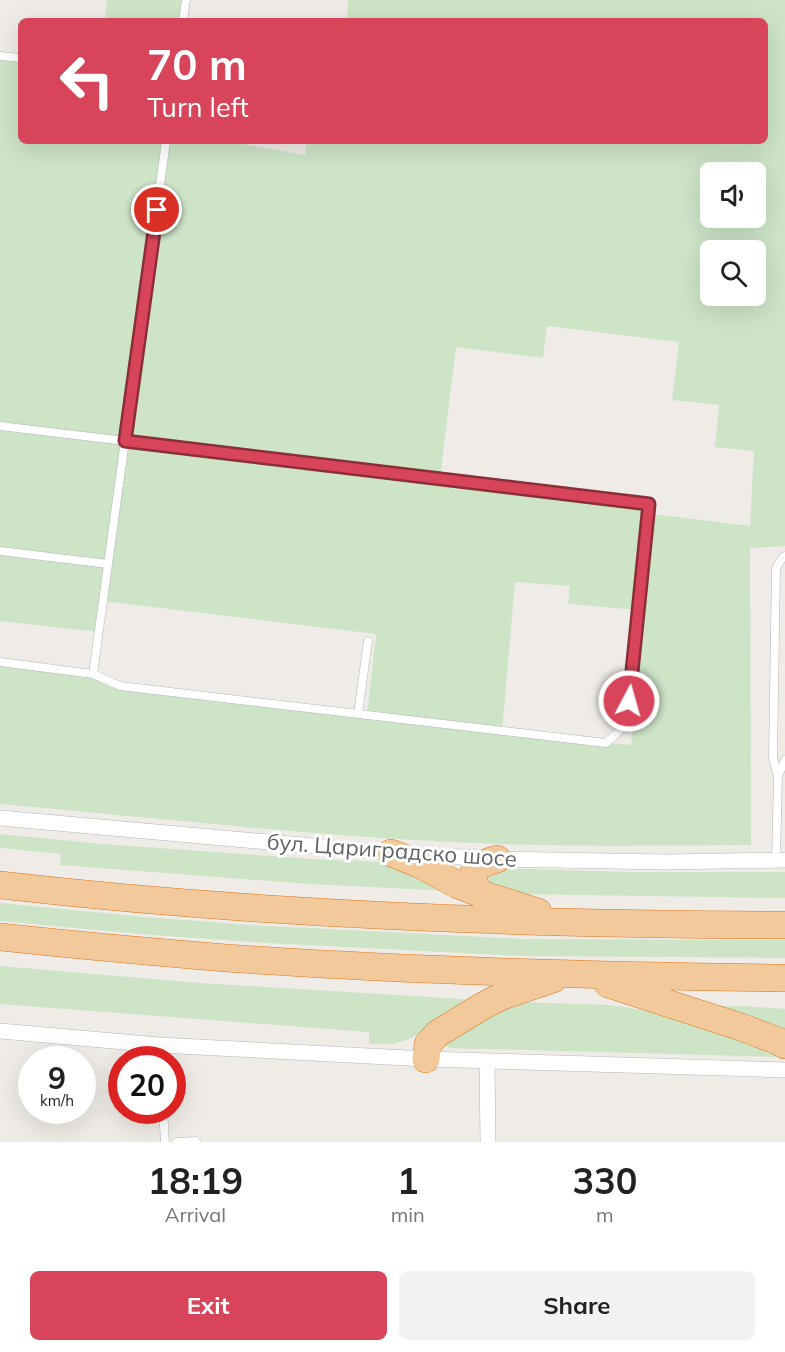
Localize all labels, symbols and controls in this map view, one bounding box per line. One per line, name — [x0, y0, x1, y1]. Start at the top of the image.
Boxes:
text: 70 m — [147, 38, 247, 91]
icon: left — [48, 42, 126, 120]
text: Turn left — [147, 90, 249, 124]
map controls — [700, 162, 766, 306]
button: sound — [700, 162, 766, 228]
pin — [131, 184, 182, 235]
icon: arrive — [140, 193, 173, 226]
button: search — [700, 240, 766, 306]
position arrow — [597, 669, 661, 733]
street label: бул. Цариградско шосе — [266, 827, 518, 873]
speed limit sign: 20 — [108, 1046, 186, 1124]
text: 9 — [48, 1059, 66, 1097]
text: km/h — [40, 1091, 74, 1110]
text: 18:19 — [148, 1158, 243, 1203]
text: 1 — [397, 1158, 419, 1203]
text: 330 — [572, 1158, 637, 1203]
text: Arrival — [165, 1202, 226, 1227]
text: min — [391, 1202, 425, 1227]
text: m — [596, 1202, 614, 1227]
button: Exit — [30, 1271, 387, 1340]
button: Share — [399, 1271, 755, 1340]

